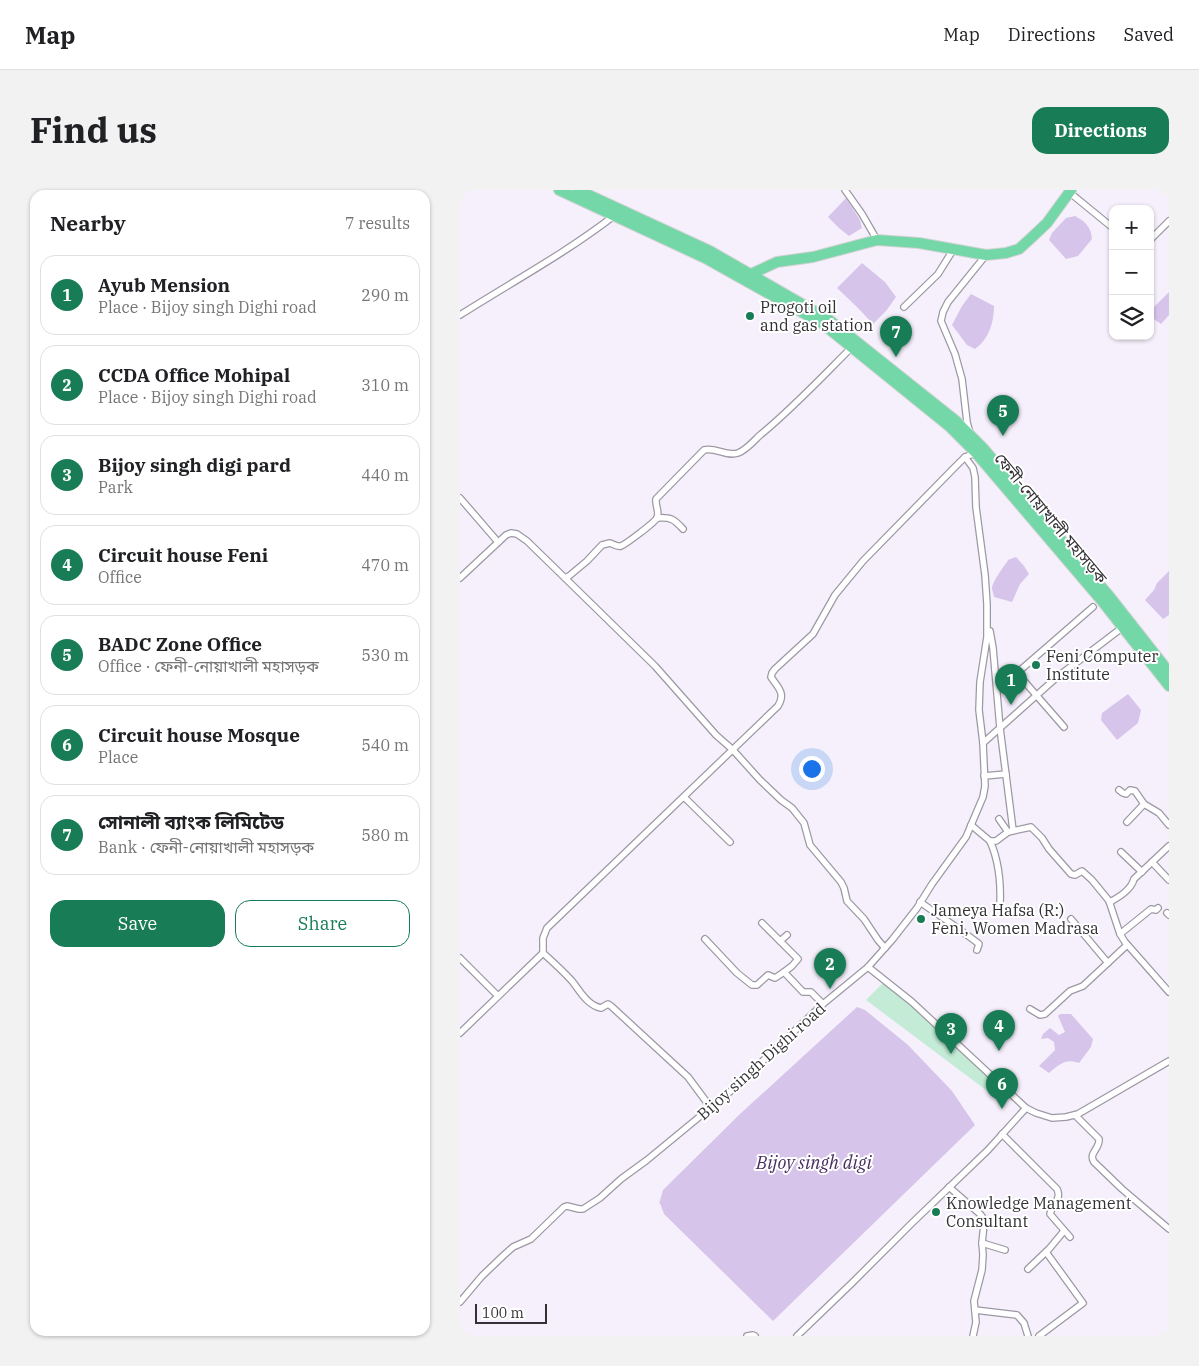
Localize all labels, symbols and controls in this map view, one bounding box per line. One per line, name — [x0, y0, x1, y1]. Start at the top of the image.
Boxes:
text: Map — [25, 19, 75, 51]
text: Map — [943, 23, 980, 46]
text: Directions — [1008, 23, 1096, 46]
text: Saved — [1124, 23, 1174, 46]
text: Find us — [30, 107, 157, 153]
button: Directions — [1032, 107, 1169, 154]
map controls — [1109, 205, 1154, 340]
button: + — [1109, 205, 1154, 250]
text: Nearby — [50, 209, 126, 237]
text: 7 results — [345, 213, 410, 233]
button: − — [1109, 250, 1154, 295]
text: Ayub Mension — [98, 273, 230, 297]
text: 1 — [62, 285, 72, 305]
text: 290 m — [361, 285, 409, 305]
button: layers — [1109, 295, 1154, 340]
text: Place · Bijoy singh Dighi road — [98, 297, 317, 317]
place label: Progoti oil and gas station — [760, 297, 873, 335]
marker: Progoti oil and gas station — [744, 310, 756, 322]
pin: 7 — [880, 316, 912, 357]
text: CCDA Office Mohipal — [98, 363, 290, 387]
text: 2 — [62, 375, 72, 395]
text: 310 m — [361, 375, 409, 395]
text: Place · Bijoy singh Dighi road — [98, 387, 317, 407]
pin: 5 — [987, 395, 1019, 436]
street label: ফেনী-নোয়াখালী মহাসড়ক — [990, 449, 1112, 588]
text: Bijoy singh digi pard — [98, 453, 291, 477]
text: 3 — [62, 465, 72, 485]
text: 440 m — [361, 465, 409, 485]
text: Park — [98, 477, 133, 497]
text: Circuit house Feni — [98, 543, 268, 567]
text: 4 — [62, 555, 72, 575]
text: 470 m — [361, 555, 409, 575]
text: Office — [98, 567, 142, 587]
text: BADC Zone Office — [98, 632, 262, 656]
text: 5 — [62, 645, 72, 665]
text: 530 m — [361, 645, 409, 665]
place label: Feni Computer Institute — [1046, 646, 1158, 684]
text: Office · ফেনী-নোয়াখালী মহাসড়ক — [98, 656, 319, 676]
marker: Feni Computer Institute — [1030, 659, 1042, 671]
pin: 1 — [995, 664, 1027, 705]
text: Circuit house Mosque — [98, 723, 300, 747]
text: 6 — [62, 735, 72, 755]
text: 540 m — [361, 735, 409, 755]
text: Place — [98, 747, 138, 767]
your location — [799, 756, 825, 782]
text: সোনালী ব্যাংক লিমিটেড — [98, 810, 284, 834]
text: 7 — [62, 825, 72, 845]
text: 580 m — [361, 825, 409, 845]
text: Bank · ফেনী-নোয়াখালী মহাসড়ক — [98, 837, 314, 857]
button: Save — [50, 900, 225, 947]
button: Share — [235, 900, 410, 947]
place label: Jameya Hafsa (R:) Feni, Women Madrasa — [931, 900, 1099, 938]
marker: Jameya Hafsa (R:) Feni, Women Madrasa — [915, 913, 927, 925]
pin: 2 — [814, 948, 846, 989]
street label: Bijoy singh Dighi road — [693, 998, 829, 1124]
pin: 4 — [983, 1010, 1015, 1051]
pin: 3 — [935, 1013, 967, 1054]
pin: 6 — [986, 1068, 1018, 1109]
water label: Bijoy singh digi — [755, 1151, 872, 1174]
place label: Knowledge Management Consultant — [946, 1193, 1132, 1231]
marker: Knowledge Management Consultant — [930, 1206, 942, 1218]
scale bar — [475, 1301, 548, 1324]
text: 100 m — [482, 1304, 524, 1322]

